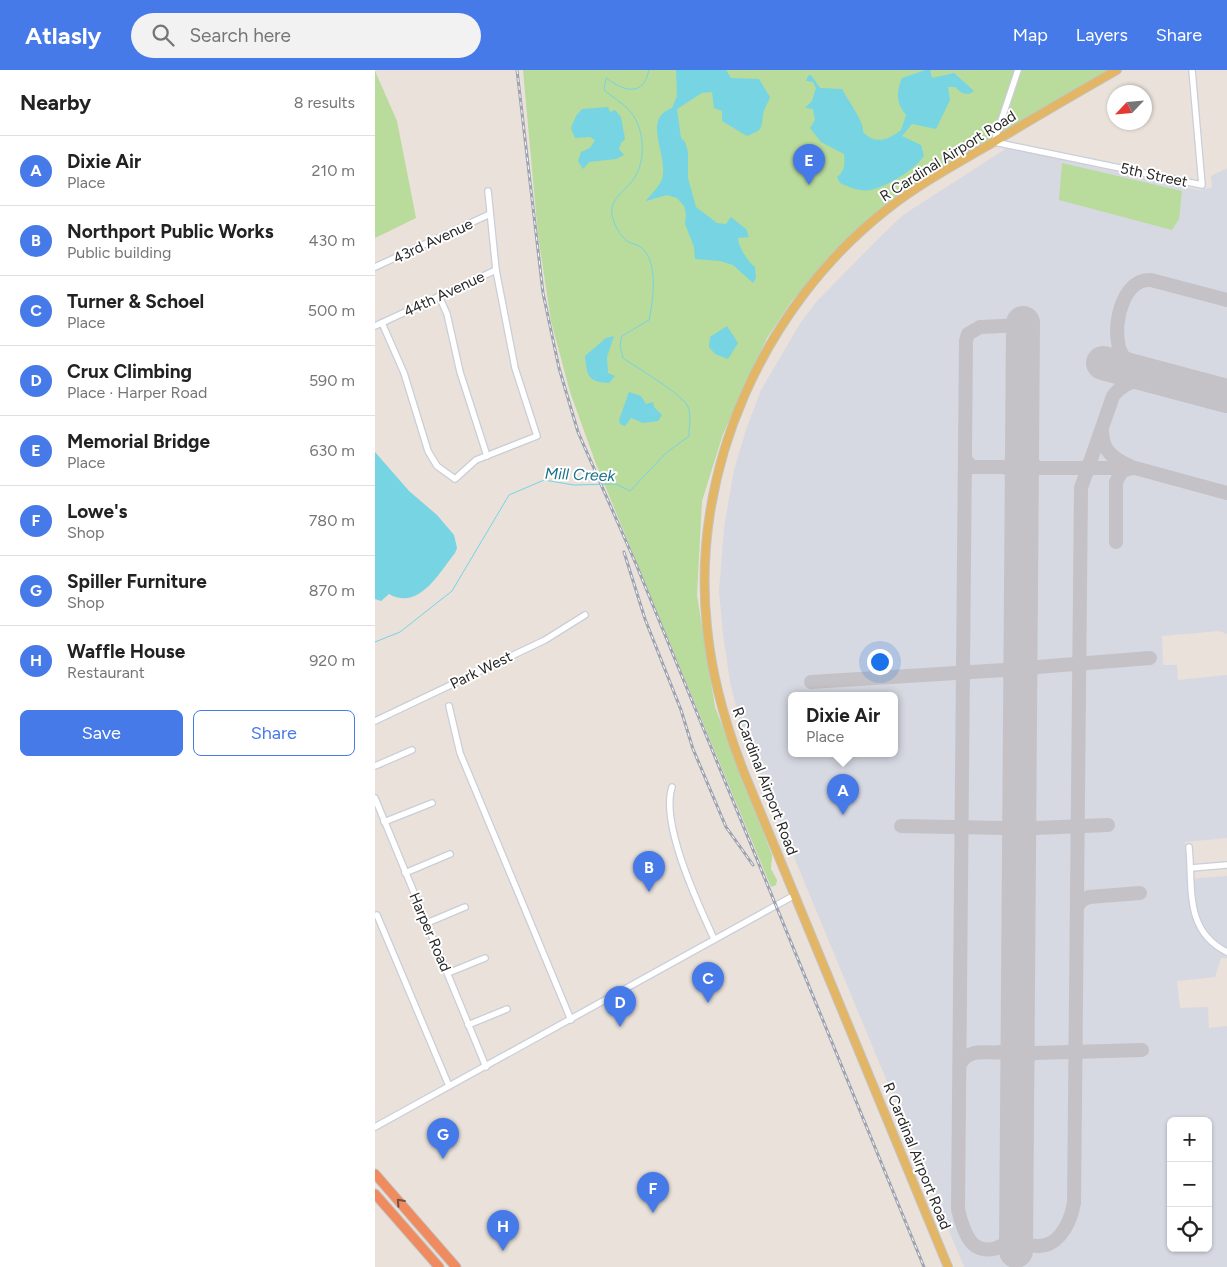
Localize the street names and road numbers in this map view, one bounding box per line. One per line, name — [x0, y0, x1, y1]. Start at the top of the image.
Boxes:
street label: R Cardinal Airport Road — [877, 107, 1019, 205]
street label: 5th Street — [1119, 159, 1190, 191]
street label: 43rd Avenue — [390, 215, 476, 267]
street label: 44th Avenue — [401, 267, 487, 321]
street label: Park West — [447, 647, 515, 693]
street label: R Cardinal Airport Road — [728, 704, 802, 858]
street label: Harper Road — [405, 890, 455, 974]
street label: R Cardinal Airport Road — [879, 1080, 955, 1232]

